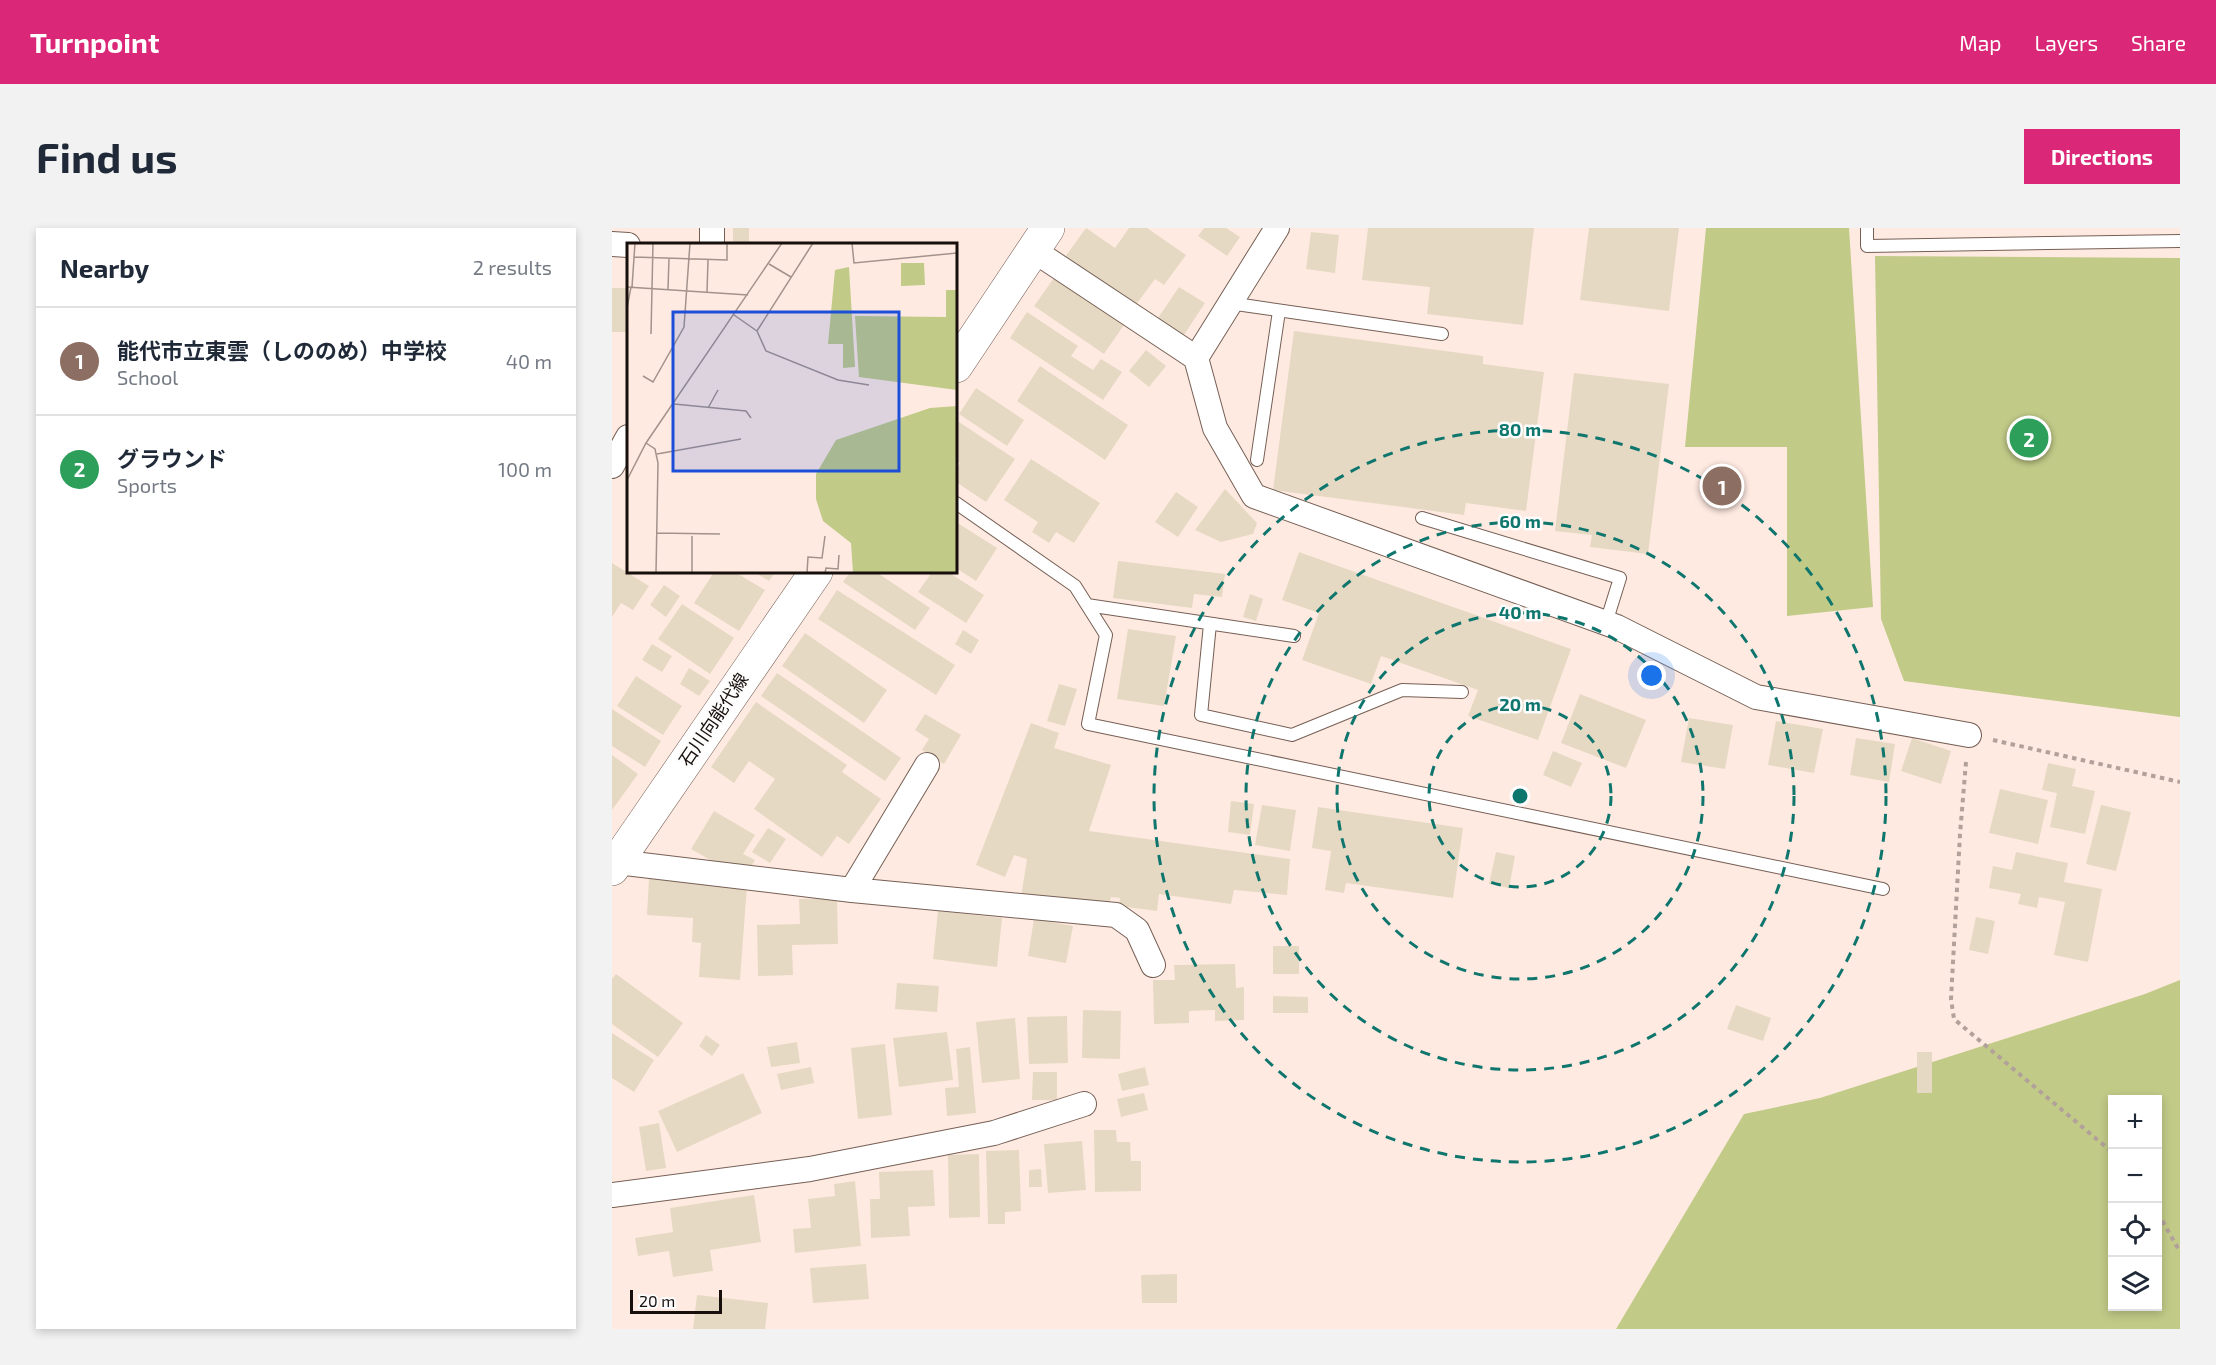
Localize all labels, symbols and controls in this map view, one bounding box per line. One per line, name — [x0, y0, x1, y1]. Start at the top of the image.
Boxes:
text: Turnpoint — [30, 25, 159, 59]
text: Map — [1959, 30, 2001, 55]
text: Layers — [2034, 30, 2098, 55]
text: Share — [2131, 30, 2186, 55]
button: Directions — [2024, 129, 2180, 184]
text: Find us — [36, 131, 178, 181]
inset map — [627, 243, 957, 573]
text: Nearby — [60, 252, 149, 283]
text: 2 results — [473, 255, 552, 279]
text: 能代市立東雲（しののめ）中学校 — [117, 337, 447, 363]
text: 1 — [75, 349, 84, 373]
text: 40 m — [506, 349, 552, 373]
text: School — [117, 365, 178, 389]
pin: 2 — [2010, 416, 2048, 460]
text: 80 m — [1499, 418, 1541, 440]
text: グラウンド — [117, 445, 227, 471]
text: 2 — [74, 457, 85, 481]
text: 100 m — [498, 457, 552, 481]
pin: 1 — [1702, 464, 1742, 508]
text: Sports — [117, 473, 177, 497]
text: 60 m — [1499, 510, 1541, 532]
text: 40 m — [1499, 601, 1541, 623]
your location — [1637, 661, 1666, 690]
street label: 石川向能代線 — [674, 669, 752, 770]
text: 20 m — [1499, 693, 1541, 715]
centre of rings — [1510, 786, 1530, 806]
map controls — [2108, 1095, 2162, 1311]
button: + — [2108, 1095, 2162, 1149]
button: − — [2108, 1149, 2162, 1203]
button: locate — [2108, 1203, 2162, 1257]
button: layers — [2108, 1257, 2162, 1311]
scale bar — [630, 1287, 722, 1314]
text: 20 m — [639, 1291, 675, 1310]

